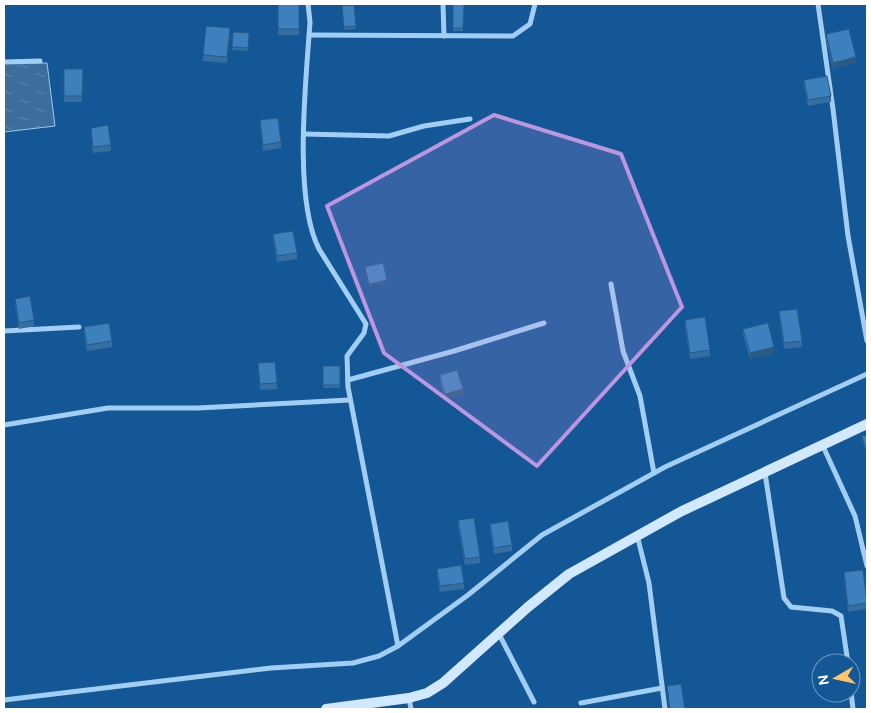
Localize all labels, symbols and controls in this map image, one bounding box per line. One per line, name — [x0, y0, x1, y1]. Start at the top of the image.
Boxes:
north arrow — [811, 653, 861, 703]
text: N — [813, 674, 833, 686]

